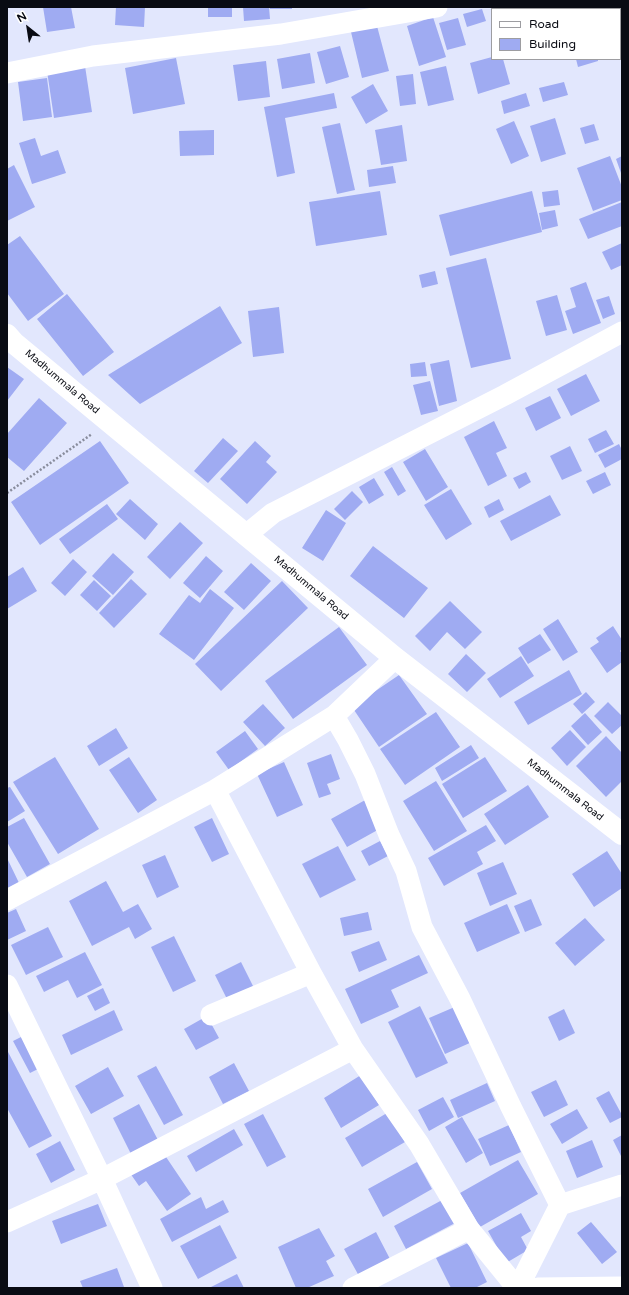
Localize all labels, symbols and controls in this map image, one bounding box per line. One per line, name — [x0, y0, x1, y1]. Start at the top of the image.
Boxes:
north arrow — [8, 8, 48, 48]
legend — [491, 8, 621, 60]
text: N — [15, 9, 29, 25]
text: Road — [529, 17, 559, 31]
text: Building — [529, 37, 576, 51]
street label: Madhummala Road — [22, 347, 102, 417]
street label: Madhummala Road — [271, 553, 351, 623]
street label: Madhummala Road — [524, 756, 606, 824]

